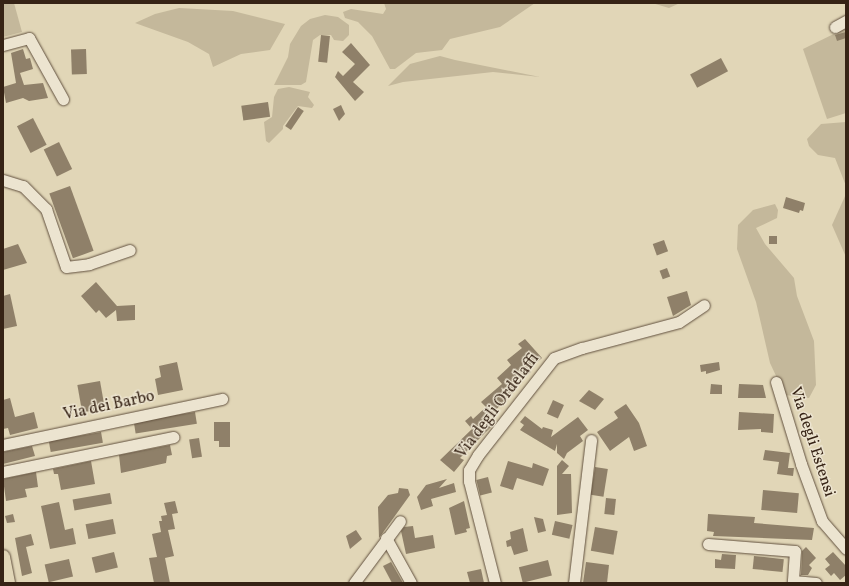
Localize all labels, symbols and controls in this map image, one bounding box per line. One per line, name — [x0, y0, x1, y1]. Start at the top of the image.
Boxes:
street label: Via degli Ordelaffi — [452, 350, 544, 462]
street label: Via degli Estensi — [785, 385, 839, 499]
street label: Via dei Barbo — [62, 387, 156, 425]

